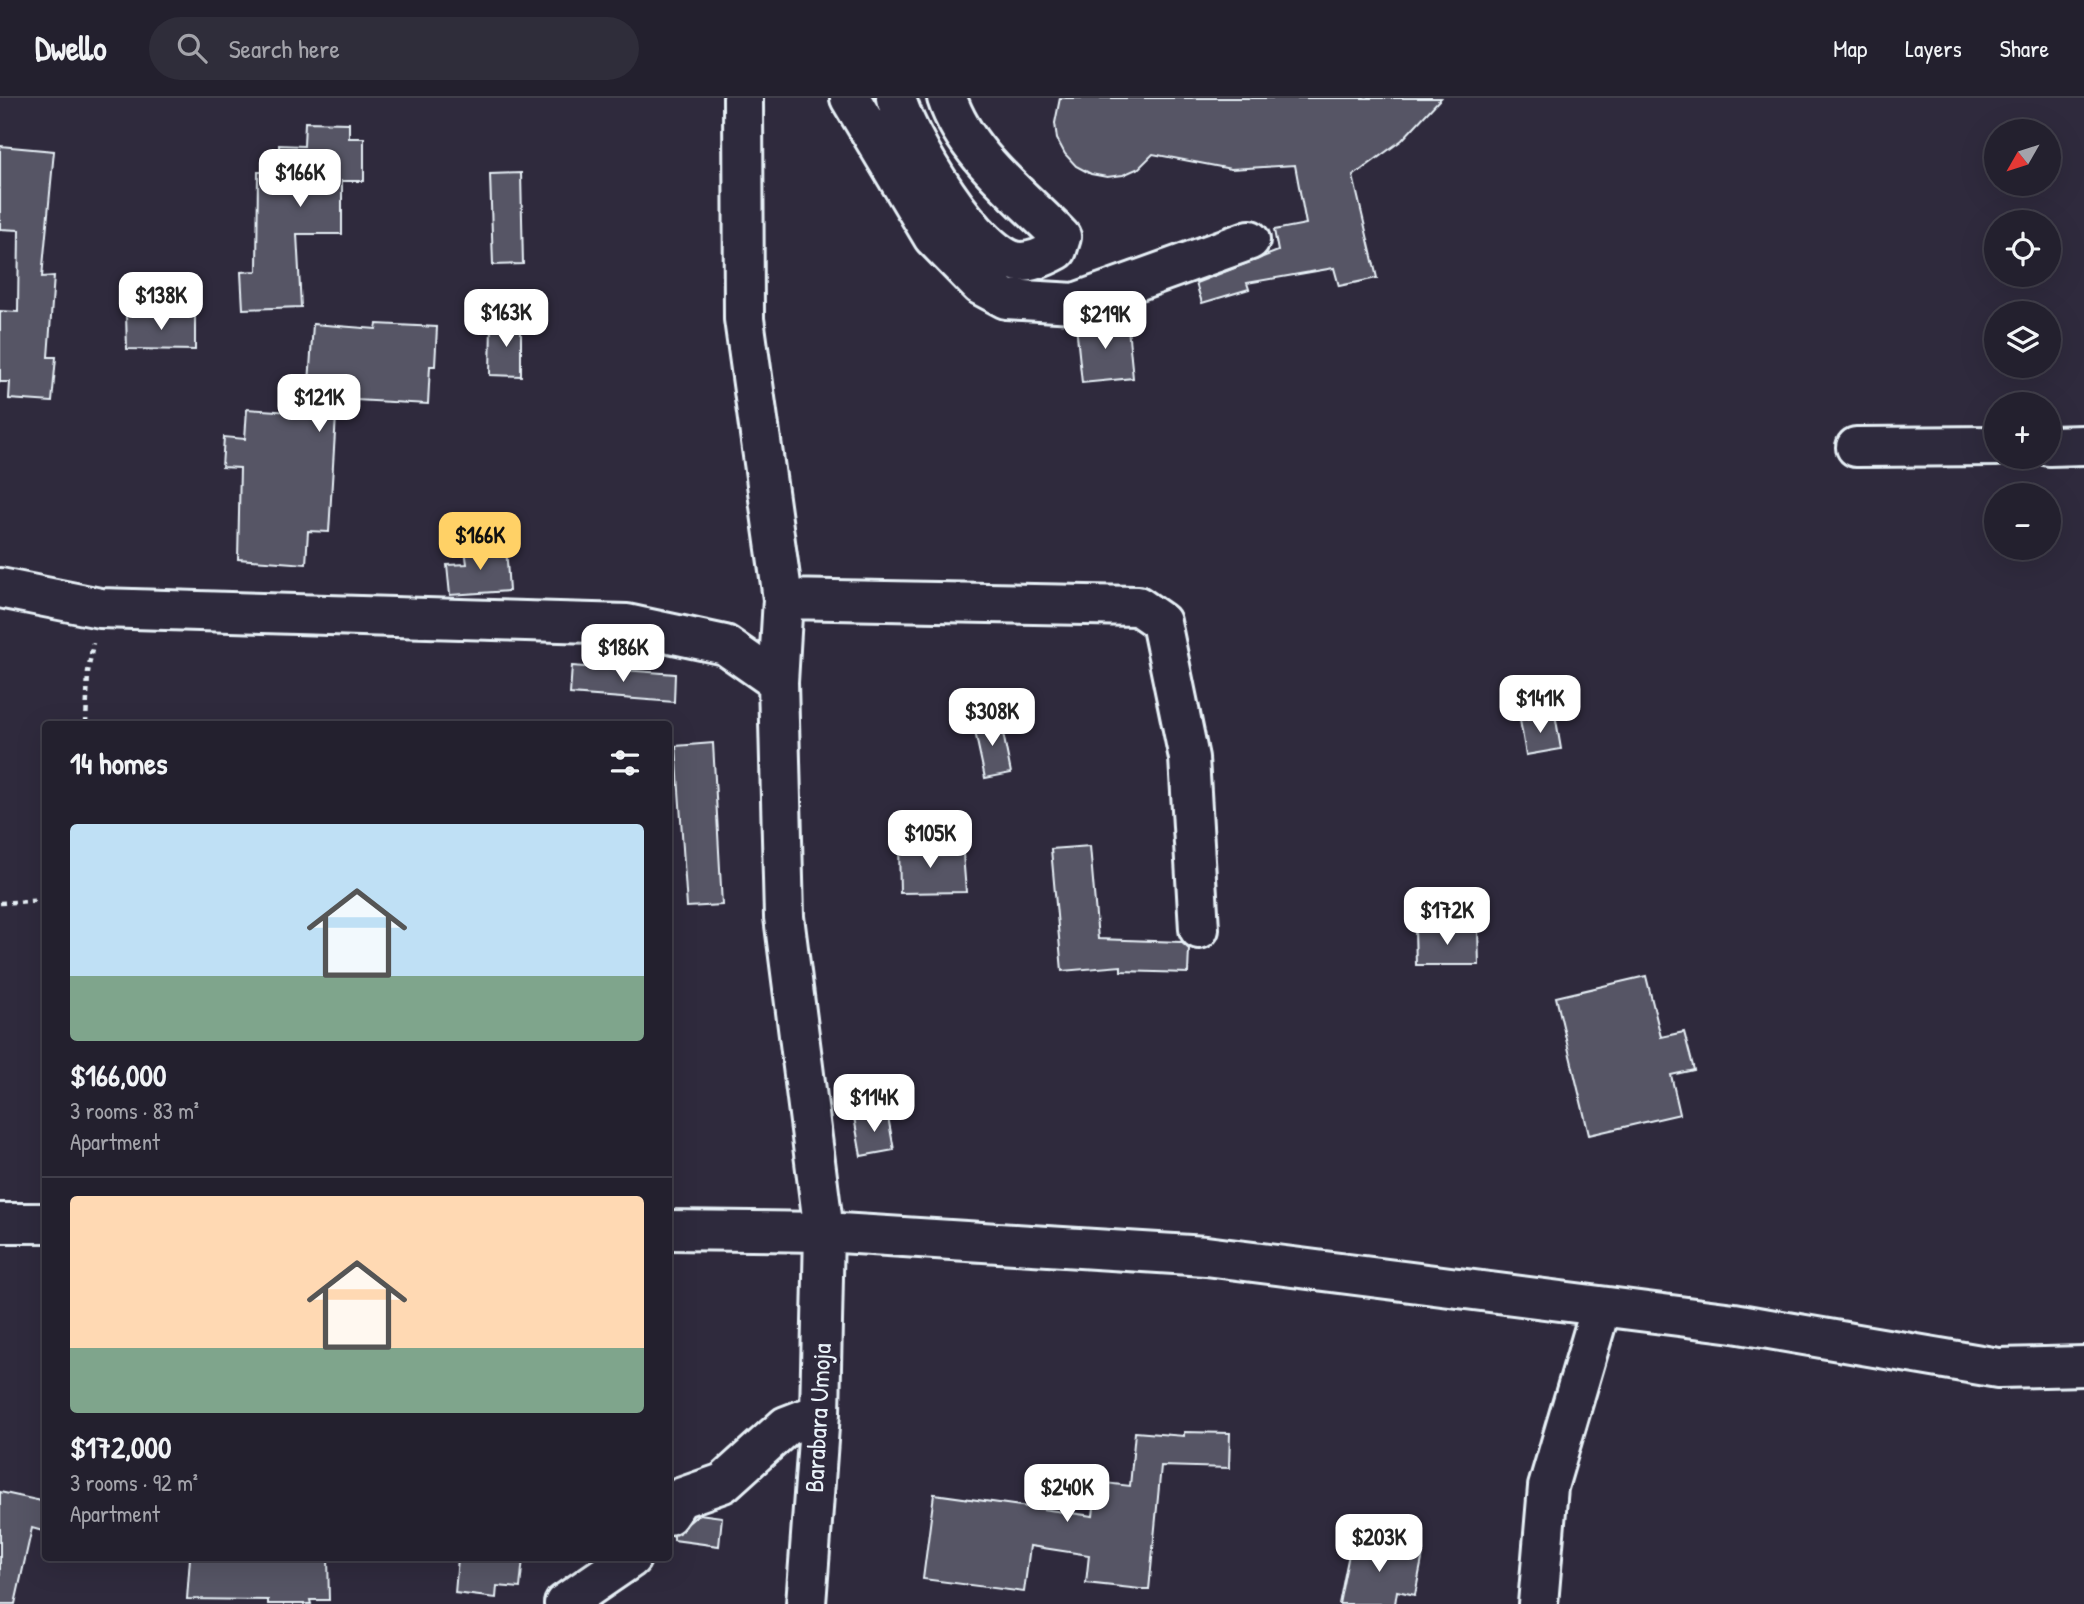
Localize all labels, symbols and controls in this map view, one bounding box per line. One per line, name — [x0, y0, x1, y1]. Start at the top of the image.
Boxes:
search box — [149, 17, 639, 80]
text: Dwello — [35, 26, 107, 70]
icon: search — [173, 29, 211, 67]
text: Search here — [229, 31, 340, 66]
text: Map — [1833, 32, 1867, 64]
text: Layers — [1905, 32, 1962, 64]
text: Share — [2000, 32, 2049, 64]
north arrow — [1984, 119, 2062, 196]
map controls — [1984, 119, 2061, 560]
pin: $166K — [251, 150, 349, 209]
text: $166K — [275, 156, 325, 187]
button: locate — [1984, 210, 2061, 287]
pin: $138K — [112, 272, 210, 332]
text: $138K — [135, 279, 187, 310]
pin: $163K — [457, 289, 555, 349]
pin: $219K — [1056, 292, 1154, 351]
text: $163K — [480, 296, 532, 327]
text: $219K — [1079, 298, 1131, 329]
button: layers — [1984, 301, 2061, 378]
pin: $121K — [270, 374, 368, 434]
text: $121K — [293, 381, 345, 412]
button: + — [1984, 392, 2061, 469]
button: − — [1984, 483, 2061, 560]
pin: $166K — [431, 512, 529, 572]
text: $166K — [455, 519, 505, 550]
pin: $186K — [574, 624, 672, 684]
text: $186K — [597, 631, 649, 662]
pin: $141K — [1491, 676, 1589, 735]
text: $141K — [1515, 682, 1565, 713]
pin: $308K — [943, 688, 1041, 748]
text: $308K — [965, 695, 1019, 726]
text: 14 homes — [70, 743, 168, 783]
icon: filters — [606, 744, 644, 782]
pin: $105K — [881, 810, 979, 870]
text: $105K — [904, 817, 956, 848]
icon: home — [294, 870, 420, 996]
pin: $172K — [1398, 888, 1496, 947]
text: $172K — [1420, 894, 1474, 925]
text: $166,000 — [70, 1055, 166, 1095]
pin: $114K — [825, 1074, 923, 1134]
text: $114K — [849, 1081, 899, 1112]
text: 3 rooms · 83 m² — [70, 1095, 199, 1126]
text: Apartment — [70, 1126, 160, 1157]
icon: home — [294, 1242, 420, 1368]
street label: Barabara Umoja — [796, 1342, 839, 1494]
text: $172,000 — [70, 1427, 171, 1467]
pin: $240K — [1018, 1464, 1116, 1524]
text: 3 rooms · 92 m² — [70, 1467, 198, 1498]
text: $240K — [1040, 1471, 1094, 1502]
text: Apartment — [70, 1498, 160, 1529]
pin: $203K — [1330, 1514, 1428, 1574]
text: $203K — [1351, 1521, 1407, 1552]

